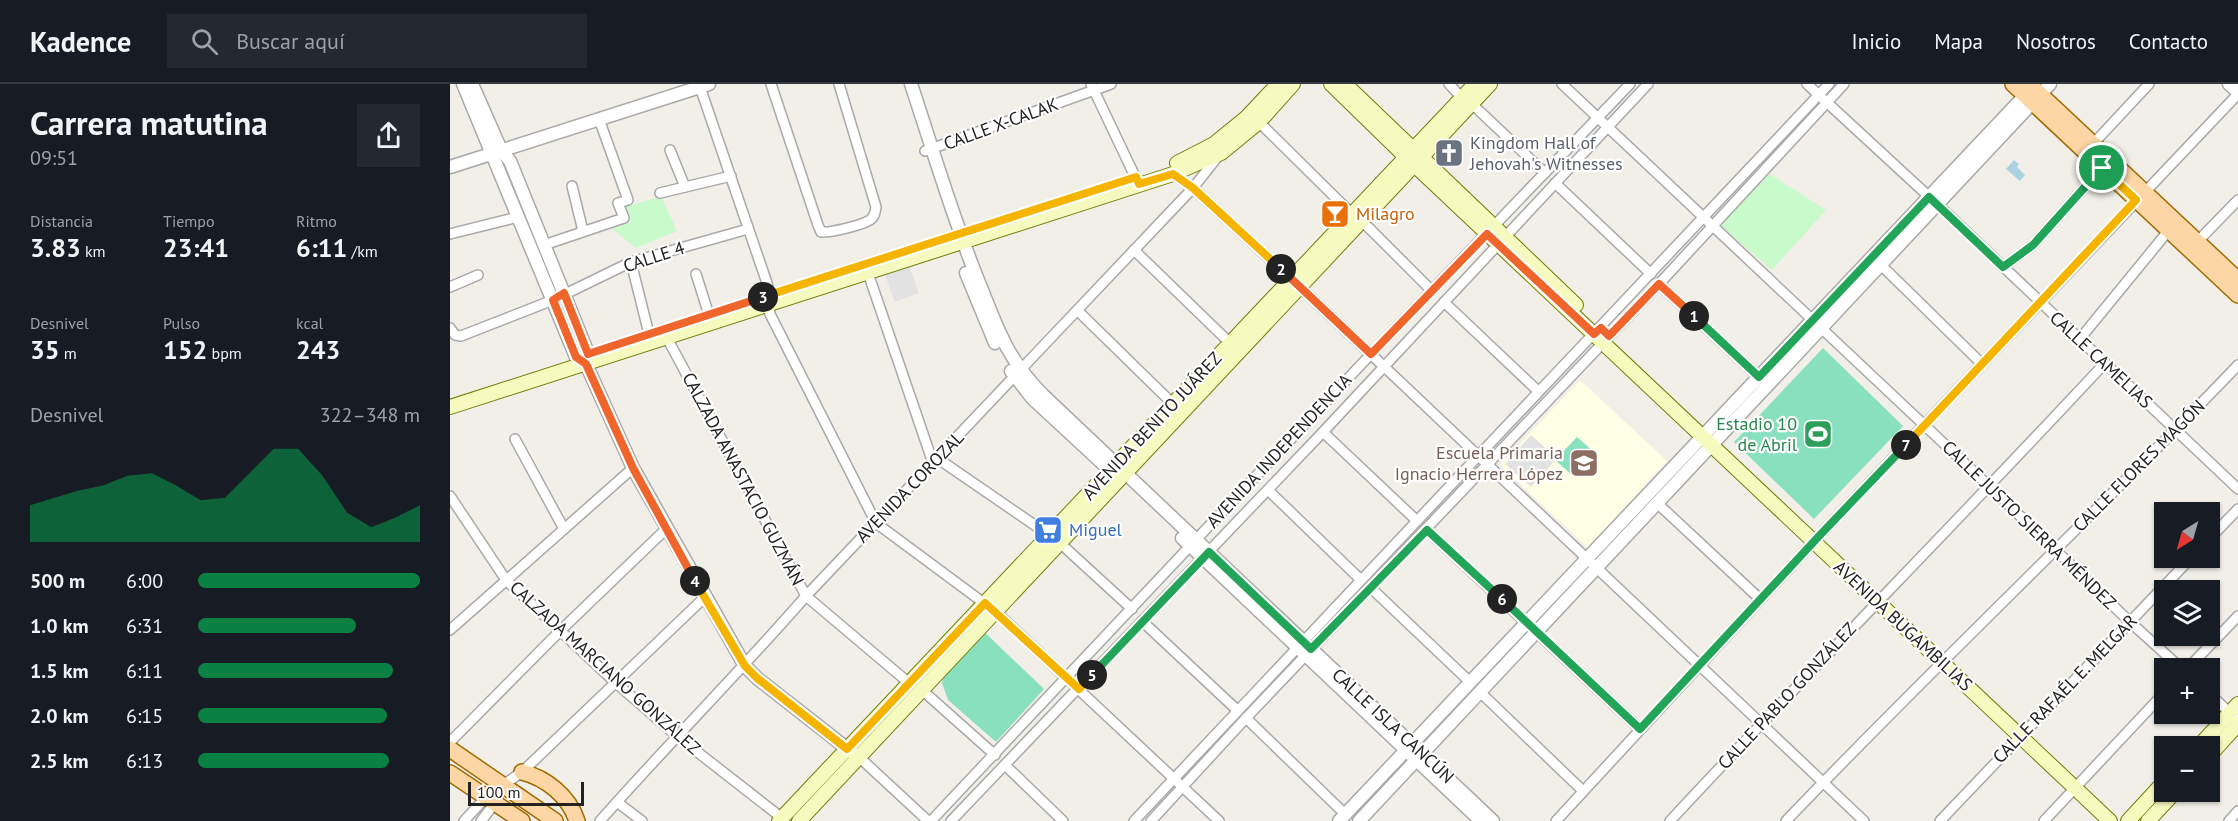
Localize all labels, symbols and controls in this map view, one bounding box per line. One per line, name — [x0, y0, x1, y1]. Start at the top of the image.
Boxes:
search box — [167, 14, 587, 68]
text: Kadence — [30, 23, 131, 60]
icon: search — [188, 25, 221, 58]
text: Buscar aquí — [236, 27, 345, 55]
text: Inicio — [1852, 28, 1901, 55]
text: Mapa — [1934, 28, 1983, 55]
text: Nosotros — [2016, 28, 2096, 55]
text: Contacto — [2129, 28, 2208, 55]
street label: CALLE X-CALAK — [940, 92, 1061, 155]
text: Carrera matutina — [30, 101, 268, 144]
button: share — [357, 104, 420, 167]
place label: Kingdom Hall of Jehovah's Witnesses — [1469, 131, 1623, 175]
church icon: Kingdom Hall of Jehovah's Witnesses — [1433, 137, 1465, 169]
pin — [2076, 142, 2127, 193]
text: 09:51 — [30, 145, 78, 171]
icon: arrive — [2085, 151, 2118, 184]
bar icon: Milagro — [1319, 198, 1351, 230]
place label: Milagro — [1356, 202, 1415, 225]
text: Distancia — [30, 211, 93, 231]
text: Tiempo — [163, 211, 215, 231]
text: Ritmo — [296, 211, 337, 231]
text: 3.83 — [30, 231, 81, 264]
text: 23:41 — [163, 231, 229, 264]
text: 6:11 — [296, 231, 347, 264]
street label: CALLE 4 — [620, 236, 688, 277]
text: km — [81, 241, 106, 261]
text: /km — [347, 241, 378, 261]
pin: 2 — [1266, 254, 1296, 284]
text: 2 — [1276, 259, 1286, 279]
pin: 3 — [748, 282, 778, 312]
text: 3 — [758, 287, 768, 307]
pin: 1 — [1679, 301, 1709, 331]
text: 1 — [1689, 306, 1699, 326]
street label: CALLE CAMELIAS — [2045, 306, 2158, 413]
text: Desnivel — [30, 313, 89, 333]
text: Pulso — [163, 313, 200, 333]
text: kcal — [296, 313, 323, 333]
text: 35 — [30, 333, 59, 366]
text: 152 — [163, 333, 207, 366]
text: 243 — [296, 333, 340, 366]
text: m — [59, 343, 77, 363]
text: bpm — [207, 343, 242, 363]
street label: AVENIDA BENITO JUÁREZ — [1077, 347, 1226, 505]
street label: CALZADA ANASTACIO GUZMÁN — [677, 368, 809, 589]
street label: AVENIDA INDEPENDENCIA — [1201, 368, 1357, 533]
street label: CALLE FLORES MAGÓN — [2068, 395, 2210, 537]
text: Desnivel — [30, 402, 103, 428]
text: 322–348 m — [320, 402, 420, 428]
place label: Estadio 10 de Abril — [1716, 412, 1798, 456]
sports icon: Estadio 10 de Abril — [1802, 418, 1834, 450]
street label: AVENIDA COROZAL — [851, 426, 969, 547]
pin: 7 — [1891, 430, 1921, 460]
text: 7 — [1901, 435, 1911, 455]
street label: CALLE JUSTO SIERRA MÉNDEZ — [1937, 435, 2121, 614]
place label: Escuela Primaria Ignacio Herrera López — [1395, 441, 1563, 485]
school or university icon: Escuela Primaria Ignacio Herrera López — [1568, 447, 1600, 479]
north arrow — [2154, 502, 2220, 568]
map controls — [2154, 502, 2220, 802]
supermarket icon: Miguel — [1032, 514, 1064, 546]
place label: Miguel — [1069, 518, 1123, 541]
street label: AVENIDA BUGAMBILIAS — [1829, 555, 1977, 696]
pin: 4 — [680, 566, 710, 596]
text: 500 m — [30, 568, 85, 594]
text: 6:00 — [126, 568, 163, 594]
text: 4 — [690, 571, 700, 591]
street label: CALZADA MARCIANO GONZÁLEZ — [505, 576, 706, 760]
button: layers — [2154, 580, 2220, 646]
pin: 6 — [1487, 584, 1517, 614]
text: 6 — [1497, 589, 1507, 609]
street label: CALLE RAFAÉL E. MELGAR — [1988, 609, 2142, 768]
text: 1.0 km — [30, 613, 89, 639]
text: 6:31 — [126, 613, 163, 639]
street label: CALLE PABLO GONZÁLEZ — [1712, 617, 1861, 774]
text: 1.5 km — [30, 658, 89, 684]
text: 6:11 — [126, 658, 163, 684]
button: + — [2154, 658, 2220, 724]
pin: 5 — [1077, 660, 1107, 690]
street label: CALLE ISLA CANCÚN — [1327, 663, 1459, 788]
text: 5 — [1087, 665, 1097, 685]
text: 2.0 km — [30, 703, 89, 729]
text: 6:15 — [126, 703, 163, 729]
button: − — [2154, 736, 2220, 802]
text: 2.5 km — [30, 748, 89, 774]
text: 6:13 — [126, 748, 163, 774]
scale bar — [468, 779, 584, 806]
text: 100 m — [477, 782, 520, 802]

